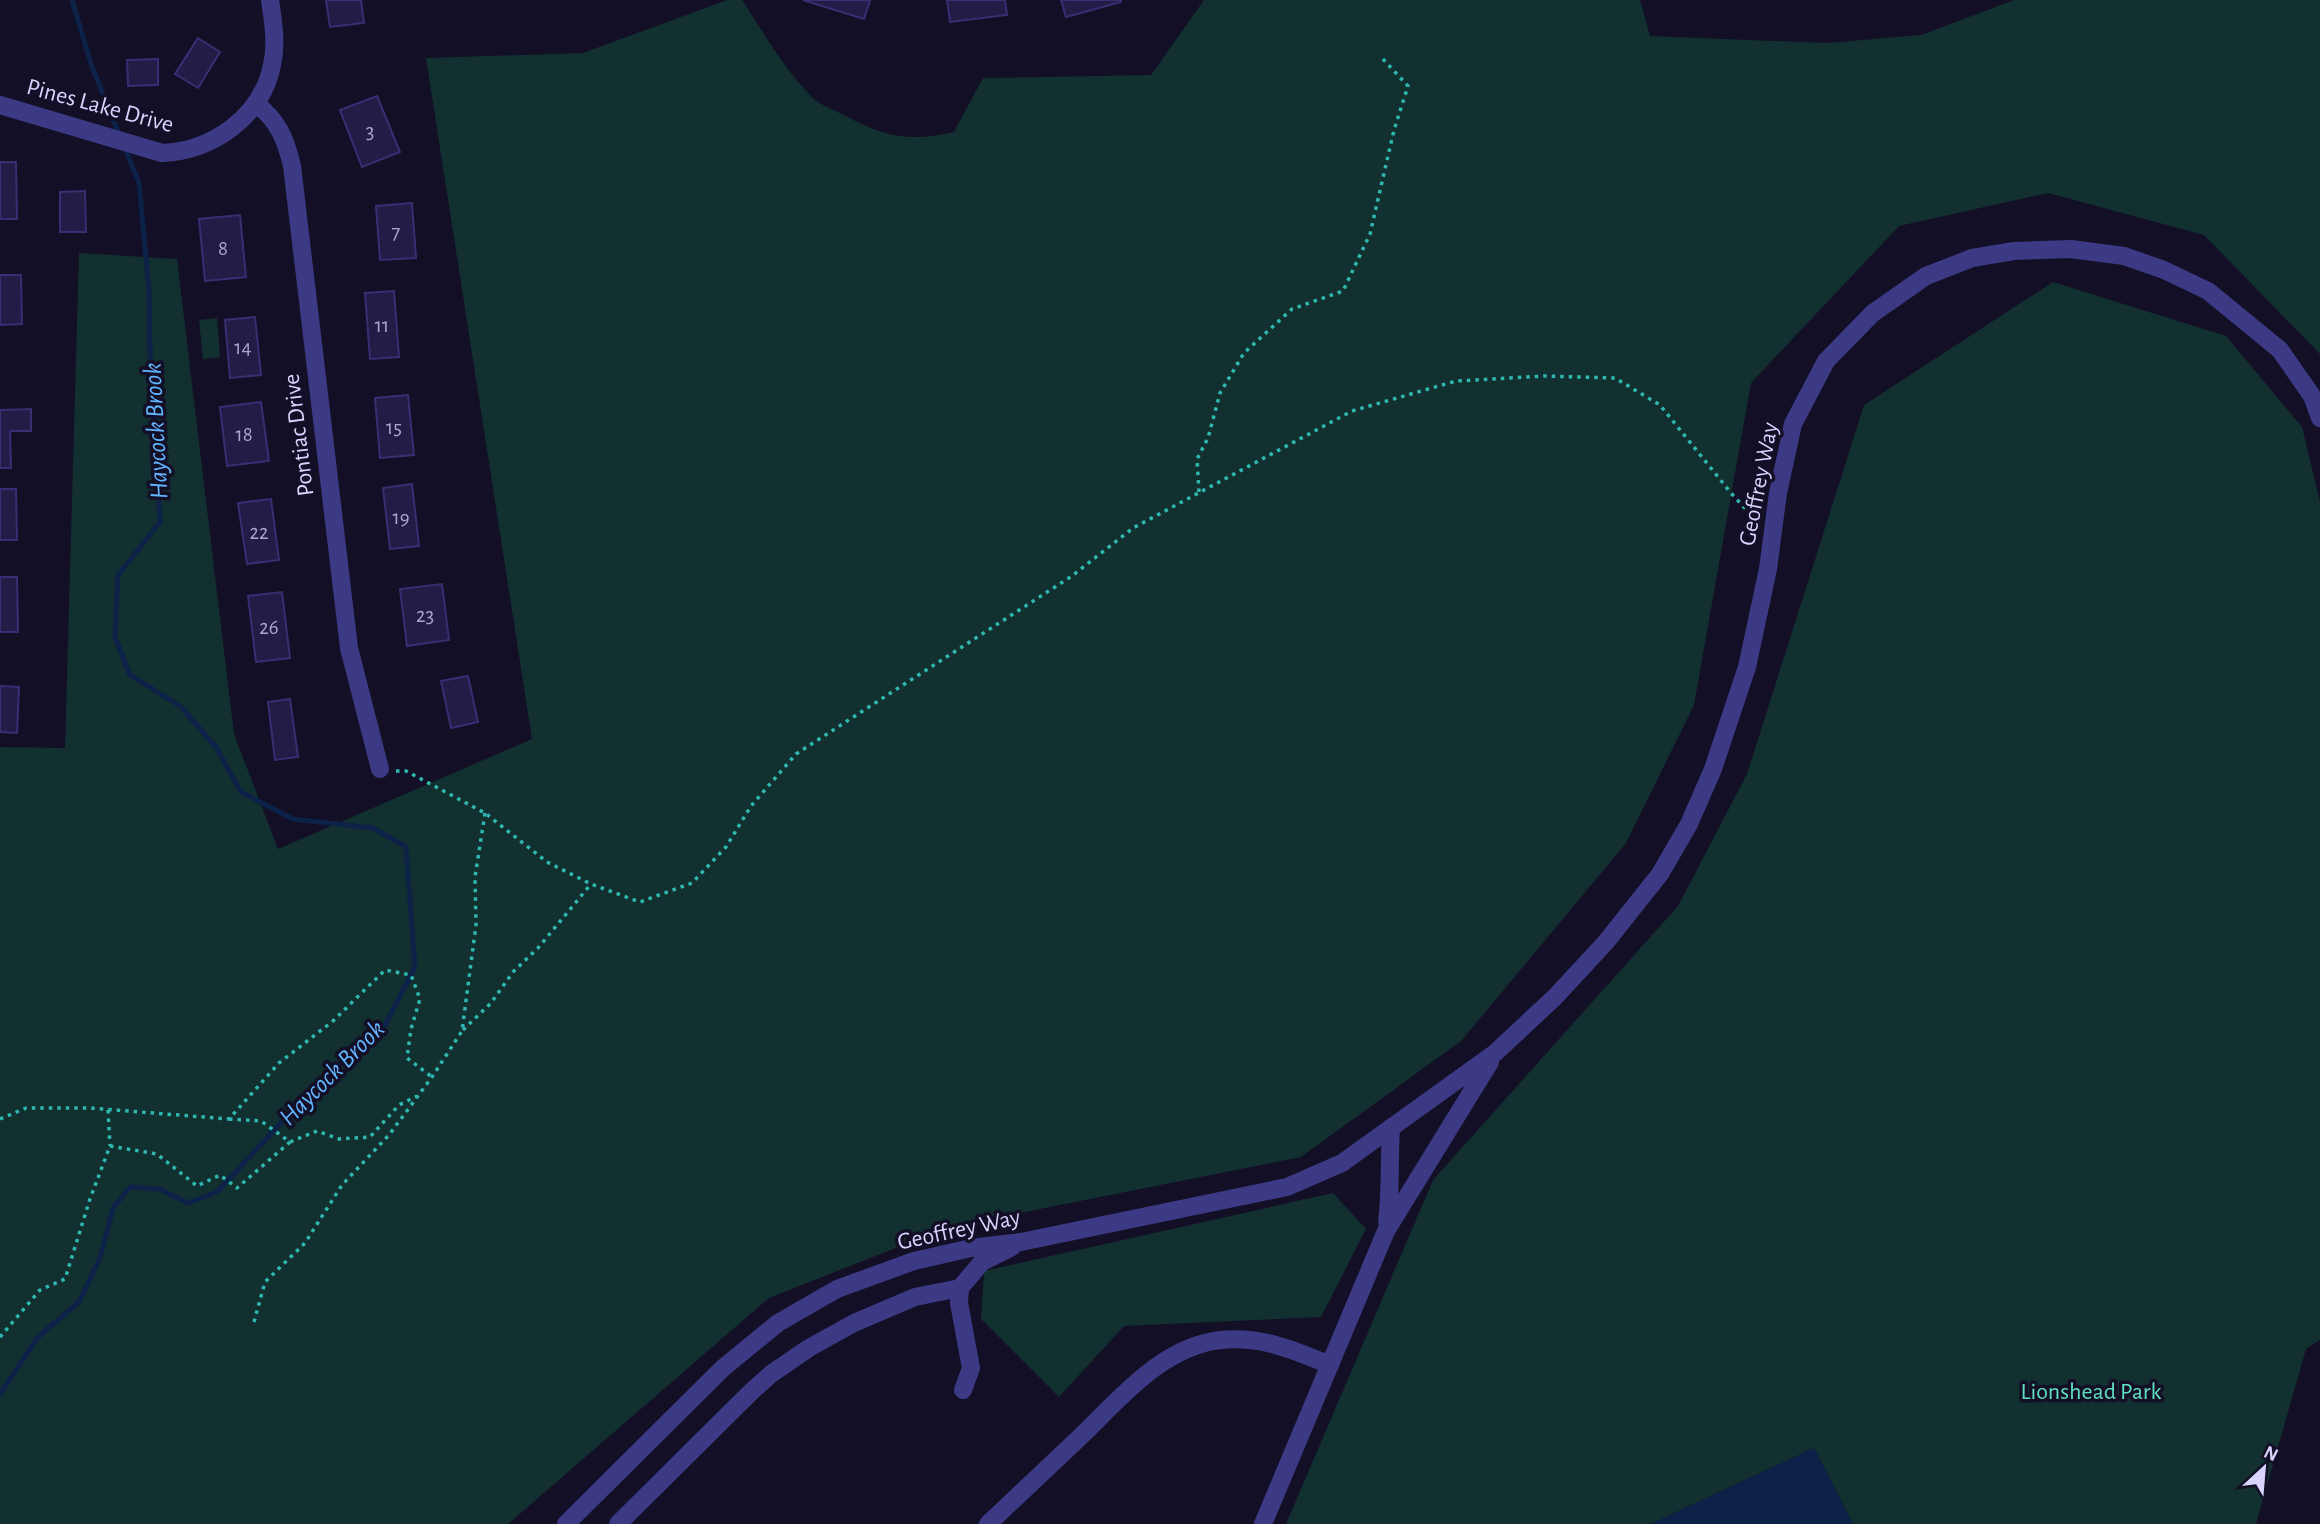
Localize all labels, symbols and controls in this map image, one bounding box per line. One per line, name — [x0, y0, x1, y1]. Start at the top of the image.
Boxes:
street label: Pines Lake Drive — [24, 75, 176, 137]
house number: 3 — [366, 121, 374, 142]
house number: 7 — [392, 222, 401, 243]
house number: 8 — [218, 238, 228, 259]
house number: 11 — [375, 315, 389, 336]
house number: 14 — [234, 337, 252, 358]
water label: Haycock Brook — [139, 362, 173, 500]
street label: Pontiac Drive — [280, 372, 318, 498]
house number: 15 — [386, 417, 402, 438]
street label: Geoffrey Way — [1735, 420, 1783, 548]
house number: 18 — [235, 424, 253, 445]
house number: 19 — [392, 507, 410, 528]
house number: 22 — [249, 522, 269, 543]
house number: 23 — [416, 605, 434, 626]
house number: 26 — [259, 617, 279, 638]
water label: Haycock Brook — [275, 1016, 389, 1130]
street label: Geoffrey Way — [895, 1205, 1023, 1255]
park label: Lionshead Park — [2020, 1380, 2162, 1404]
north arrow — [2229, 1433, 2299, 1503]
text: N — [2261, 1443, 2281, 1466]

